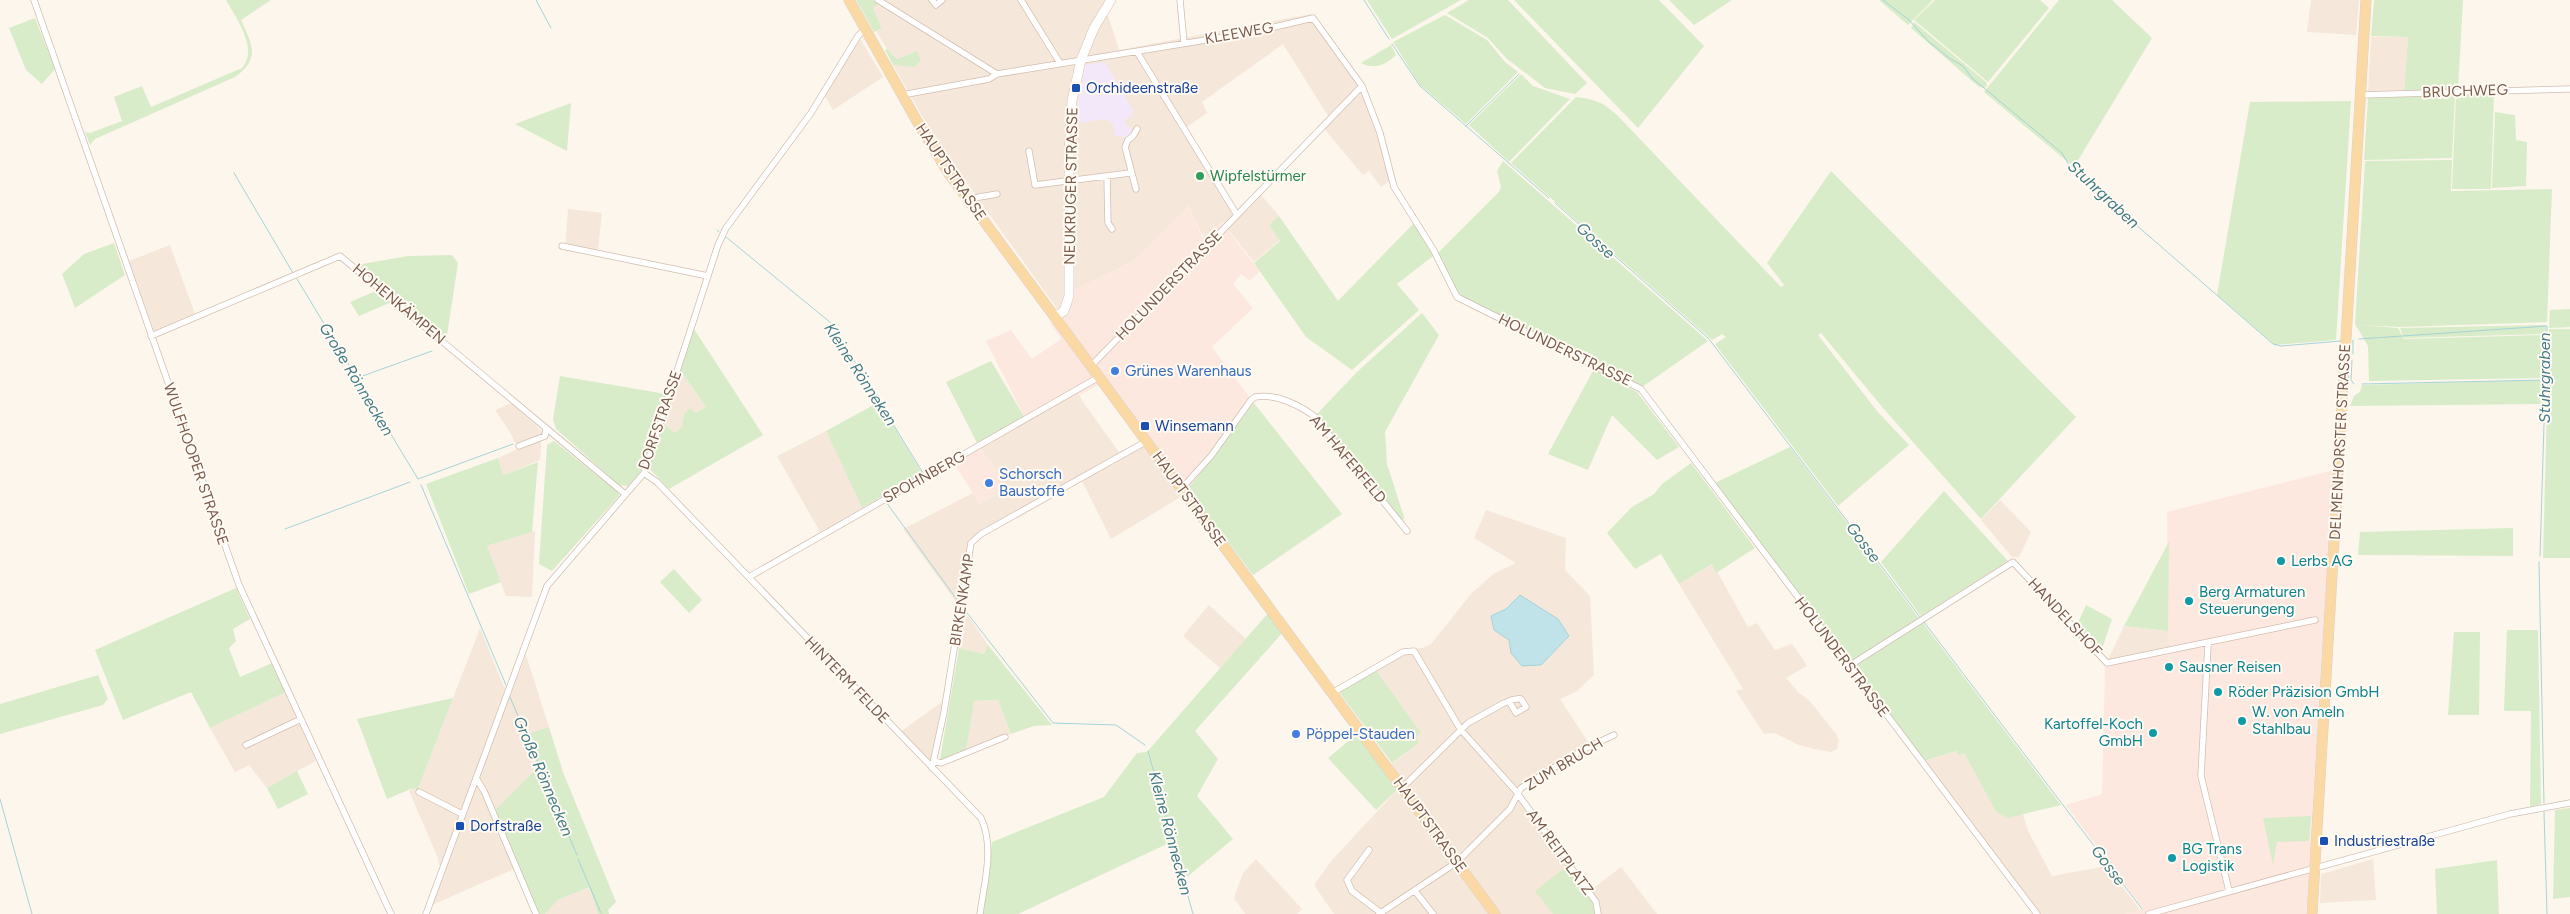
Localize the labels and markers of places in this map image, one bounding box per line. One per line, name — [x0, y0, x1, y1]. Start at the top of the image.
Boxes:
place label: Orchideenstraße — [1086, 79, 1198, 97]
marker: Orchideenstraße — [1070, 82, 1082, 94]
place label: Wipfelstürmer — [1210, 167, 1306, 185]
marker: Wipfelstürmer — [1194, 170, 1206, 182]
place label: Grünes Warenhaus — [1125, 362, 1252, 380]
marker: Grünes Warenhaus — [1109, 365, 1121, 377]
place label: Winsemann — [1155, 417, 1234, 435]
marker: Winsemann — [1139, 420, 1151, 432]
place label: Schorsch Baustoffe — [999, 465, 1065, 500]
marker: Schorsch Baustoffe — [983, 477, 995, 489]
place label: Lerbs AG — [2291, 552, 2353, 570]
marker: Lerbs AG — [2275, 555, 2287, 567]
place label: Berg Armaturen Steuerungeng — [2199, 583, 2305, 618]
marker: Berg Armaturen Steuerungeng — [2183, 595, 2195, 607]
place label: Sausner Reisen — [2179, 658, 2281, 676]
marker: Sausner Reisen — [2163, 661, 2175, 673]
place label: Röder Präzision GmbH — [2228, 683, 2379, 701]
marker: Röder Präzision GmbH — [2212, 686, 2224, 698]
place label: W. von Ameln Stahlbau — [2252, 703, 2344, 738]
place label: Kartoffel-Koch GmbH — [2044, 715, 2143, 750]
marker: W. von Ameln Stahlbau — [2236, 715, 2248, 727]
place label: Pöppel-Stauden — [1306, 725, 1415, 743]
marker: Kartoffel-Koch GmbH — [2147, 727, 2159, 739]
marker: Pöppel-Stauden — [1290, 728, 1302, 740]
place label: Dorfstraße — [470, 817, 542, 835]
marker: Dorfstraße — [454, 820, 466, 832]
place label: Industriestraße — [2334, 832, 2435, 850]
marker: Industriestraße — [2318, 835, 2330, 847]
place label: BG Trans Logistik — [2182, 840, 2242, 875]
marker: BG Trans Logistik — [2166, 852, 2178, 864]

